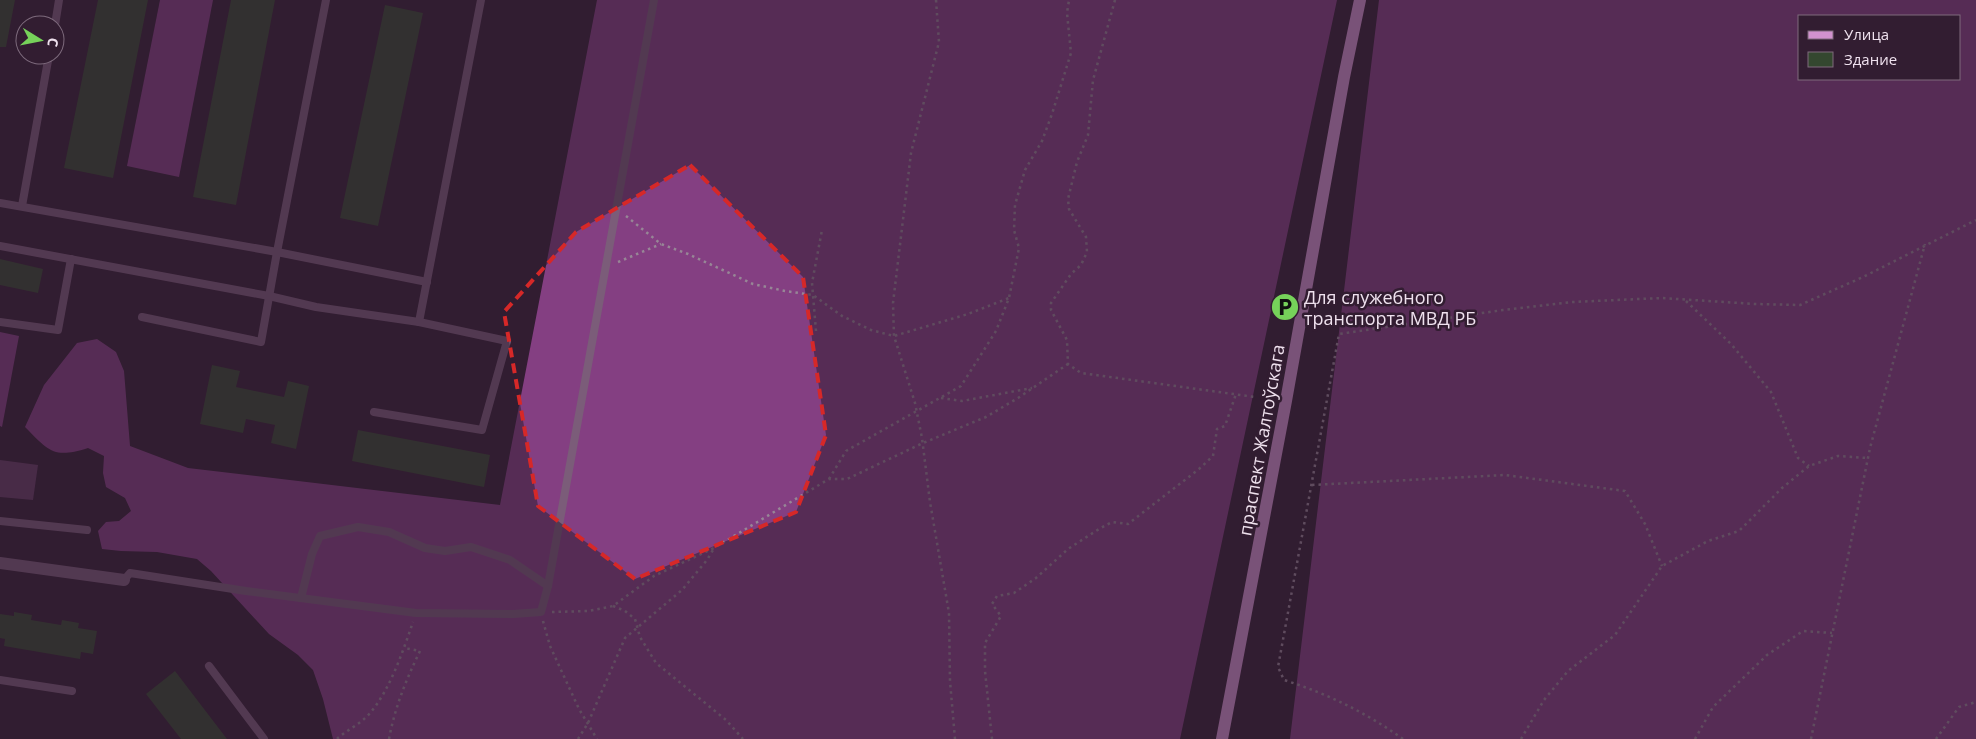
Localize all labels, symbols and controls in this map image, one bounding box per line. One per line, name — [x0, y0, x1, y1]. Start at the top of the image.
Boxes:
north arrow — [15, 15, 65, 65]
legend — [1798, 15, 1961, 80]
text: Улица — [1844, 24, 1889, 44]
text: С — [43, 36, 63, 48]
text: Здание — [1844, 49, 1897, 69]
place label: Для служебного транспорта МВД РБ — [1304, 285, 1476, 330]
parking icon: Для служебного транспорта МВД РБ — [1270, 292, 1300, 322]
street label: праспект Жалтоўскага — [1232, 342, 1290, 538]

